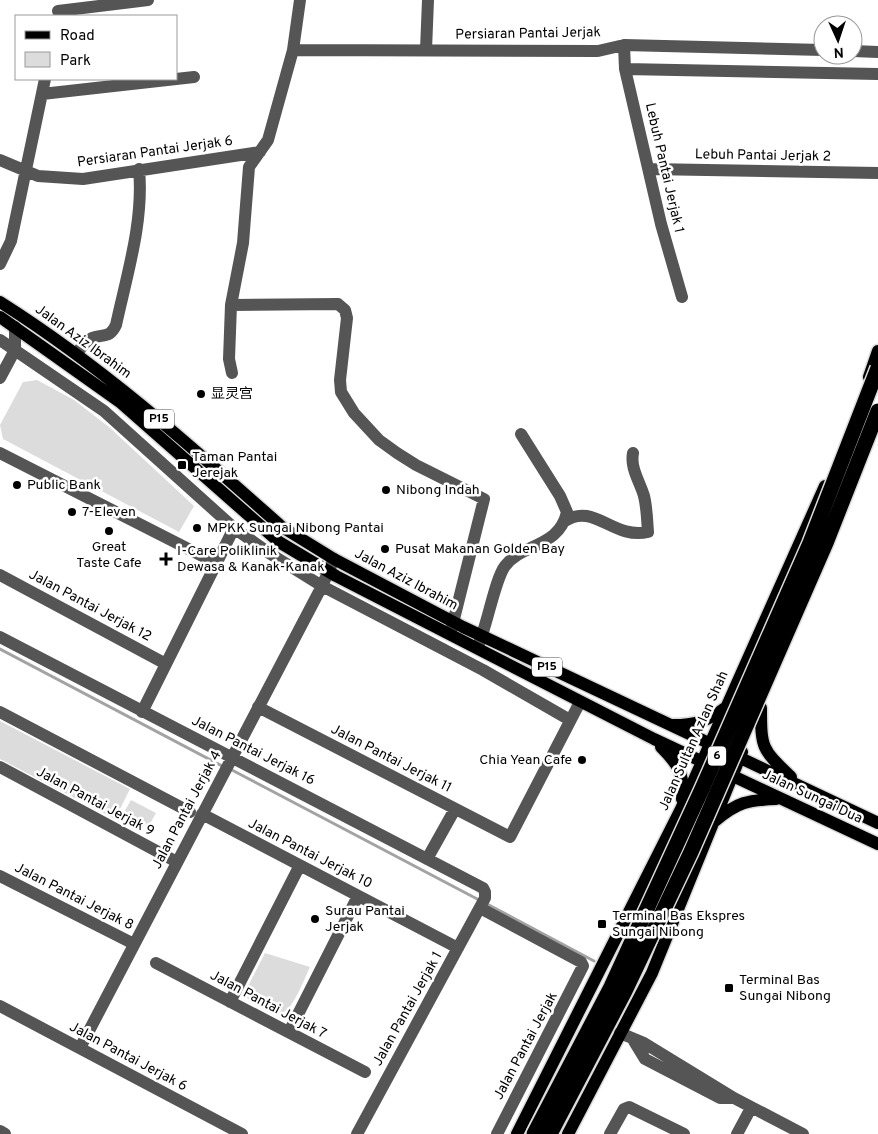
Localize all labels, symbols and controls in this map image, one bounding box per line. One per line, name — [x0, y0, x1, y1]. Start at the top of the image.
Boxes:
legend — [15, 15, 178, 80]
north arrow — [813, 15, 863, 65]
street label: Persiaran Pantai Jerjak — [455, 24, 601, 44]
text: Road — [60, 27, 95, 46]
text: N — [833, 43, 844, 60]
text: Park — [60, 52, 91, 71]
street label: Lebuh Pantai Jerjak 1 — [641, 101, 687, 235]
street label: Persiaran Pantai Jerjak 6 — [76, 133, 234, 171]
street label: Lebuh Pantai Jerjak 2 — [695, 146, 831, 166]
street label: Jalan Aziz Ibrahim — [32, 301, 134, 383]
place label: 显灵宫 — [211, 386, 253, 403]
marker: 显灵宫 — [195, 388, 207, 400]
road number: P15 — [144, 409, 174, 428]
place label: Taman Pantai Jerejak — [192, 449, 277, 482]
marker: Taman Pantai Jerejak — [176, 459, 188, 471]
place label: Public Bank — [27, 477, 101, 494]
marker: Public Bank — [11, 479, 23, 491]
place label: Nibong Indah — [396, 482, 480, 499]
marker: Nibong Indah — [380, 484, 392, 496]
place label: 7-Eleven — [82, 504, 136, 521]
marker: 7-Eleven — [66, 506, 78, 518]
place label: MPKK Sungai Nibong Pantai — [207, 520, 384, 537]
marker: MPKK Sungai Nibong Pantai — [191, 522, 203, 534]
marker: Great Taste Cafe — [103, 525, 115, 537]
place label: Great Taste Cafe — [76, 539, 142, 572]
place label: Pusat Makanan Golden Bay — [395, 541, 565, 558]
place label: I-Care Poliklinik Dewasa & Kanak-Kanak — [177, 543, 325, 576]
marker: Pusat Makanan Golden Bay — [379, 543, 391, 555]
street label: Jalan Aziz Ibrahim — [351, 546, 461, 614]
marker: I-Care Poliklinik Dewasa & Kanak-Kanak — [159, 552, 173, 566]
street label: Jalan Pantai Jerjak 12 — [26, 566, 154, 646]
road number: P15 — [532, 658, 562, 676]
street label: Jalan Sultan Azlan Shah — [655, 668, 733, 814]
street label: Jalan Pantai Jerjak 16 — [188, 712, 318, 790]
street label: Jalan Pantai Jerjak 11 — [328, 721, 454, 797]
road number: 6 — [708, 746, 726, 766]
street label: Jalan Pantai Jerjak 4 — [149, 748, 225, 872]
place label: Chia Yean Cafe — [479, 752, 572, 769]
marker: Chia Yean Cafe — [576, 754, 588, 766]
street label: Jalan Pantai Jerjak 9 — [33, 764, 157, 840]
street label: Jalan Sungai Dua — [759, 766, 865, 828]
street label: Jalan Pantai Jerjak 10 — [245, 815, 375, 893]
street label: Jalan Pantai Jerjak 8 — [12, 860, 136, 934]
place label: Surau Pantai Jerjak — [325, 903, 405, 936]
place label: Terminal Bas Ekspres Sungai Nibong — [612, 908, 745, 941]
marker: Surau Pantai Jerjak — [309, 913, 321, 925]
marker: Terminal Bas Ekspres Sungai Nibong — [596, 918, 608, 930]
street label: Jalan Pantai Jerjak 1 — [370, 949, 446, 1069]
street label: Jalan Pantai Jerjak 7 — [207, 967, 329, 1043]
place label: Terminal Bas Sungai Nibong — [739, 972, 831, 1005]
marker: Terminal Bas Sungai Nibong — [723, 982, 735, 994]
street label: Jalan Pantai Jerjak — [490, 989, 562, 1103]
street label: Jalan Pantai Jerjak 6 — [66, 1019, 190, 1095]

